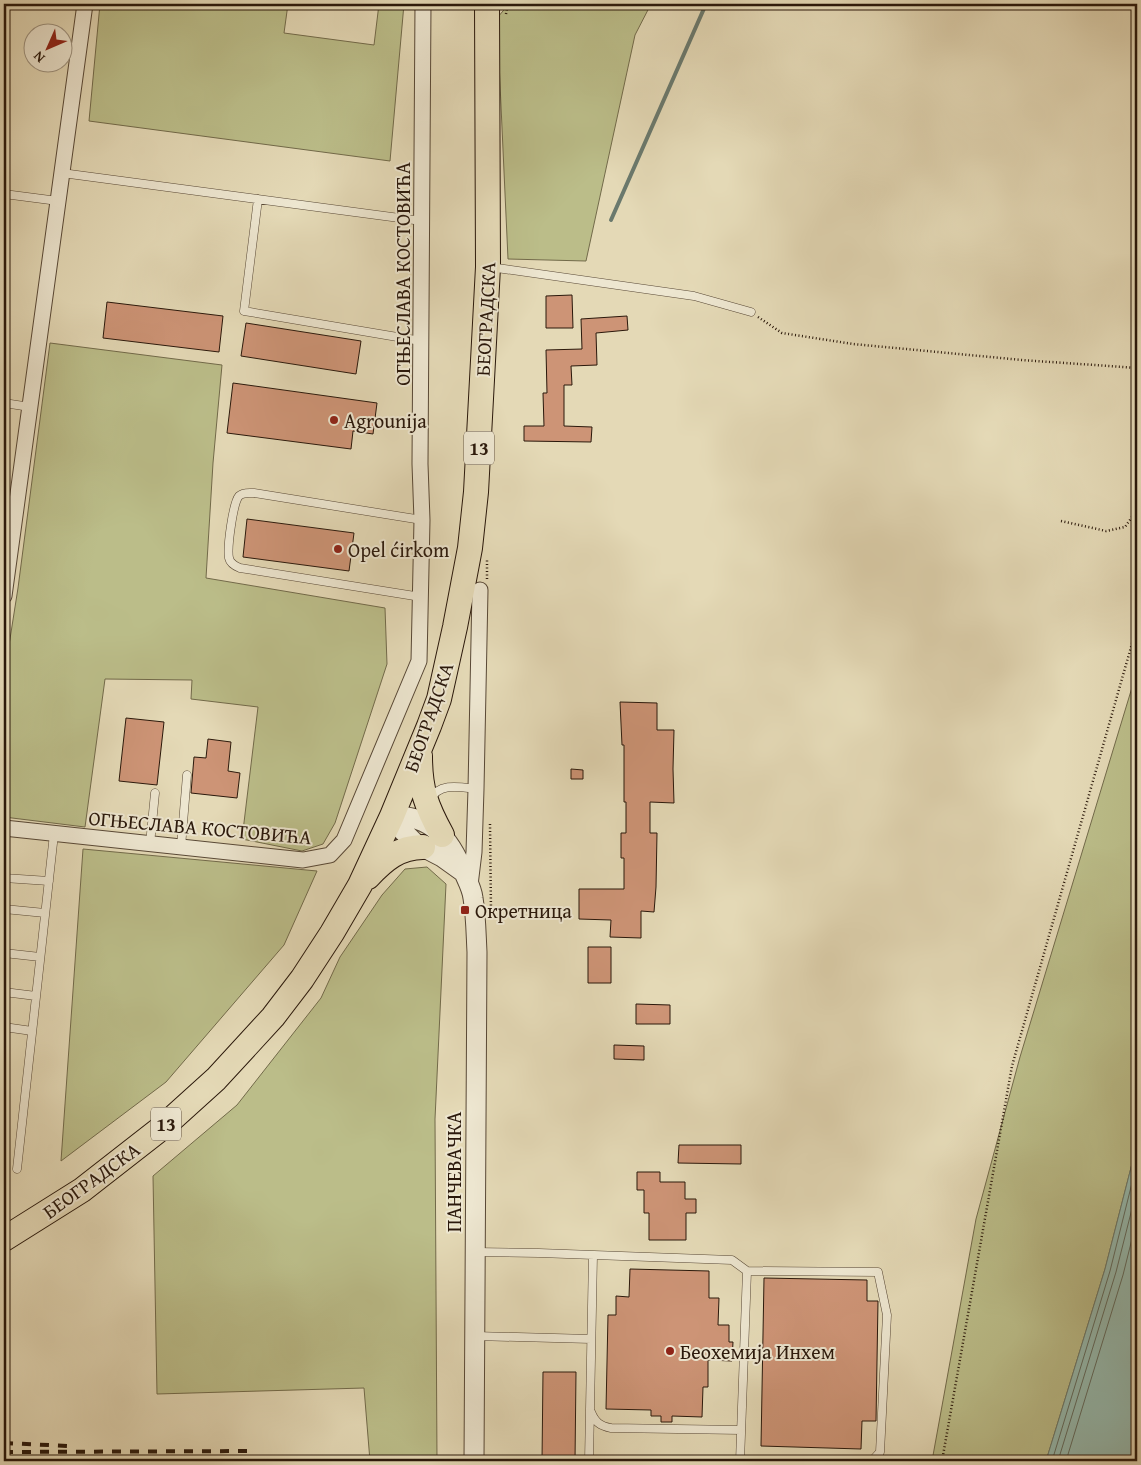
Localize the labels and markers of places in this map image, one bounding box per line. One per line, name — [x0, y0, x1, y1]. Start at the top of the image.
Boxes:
place label: Agrounija — [344, 406, 427, 435]
marker: Agrounija — [328, 414, 340, 426]
place label: Opel ćirkom — [348, 535, 450, 564]
marker: Opel ćirkom — [332, 543, 344, 555]
place label: Окретница — [475, 896, 572, 925]
marker: Окретница — [459, 904, 471, 916]
place label: Беохемија Инхем — [680, 1337, 835, 1366]
marker: Беохемија Инхем — [664, 1345, 676, 1357]

